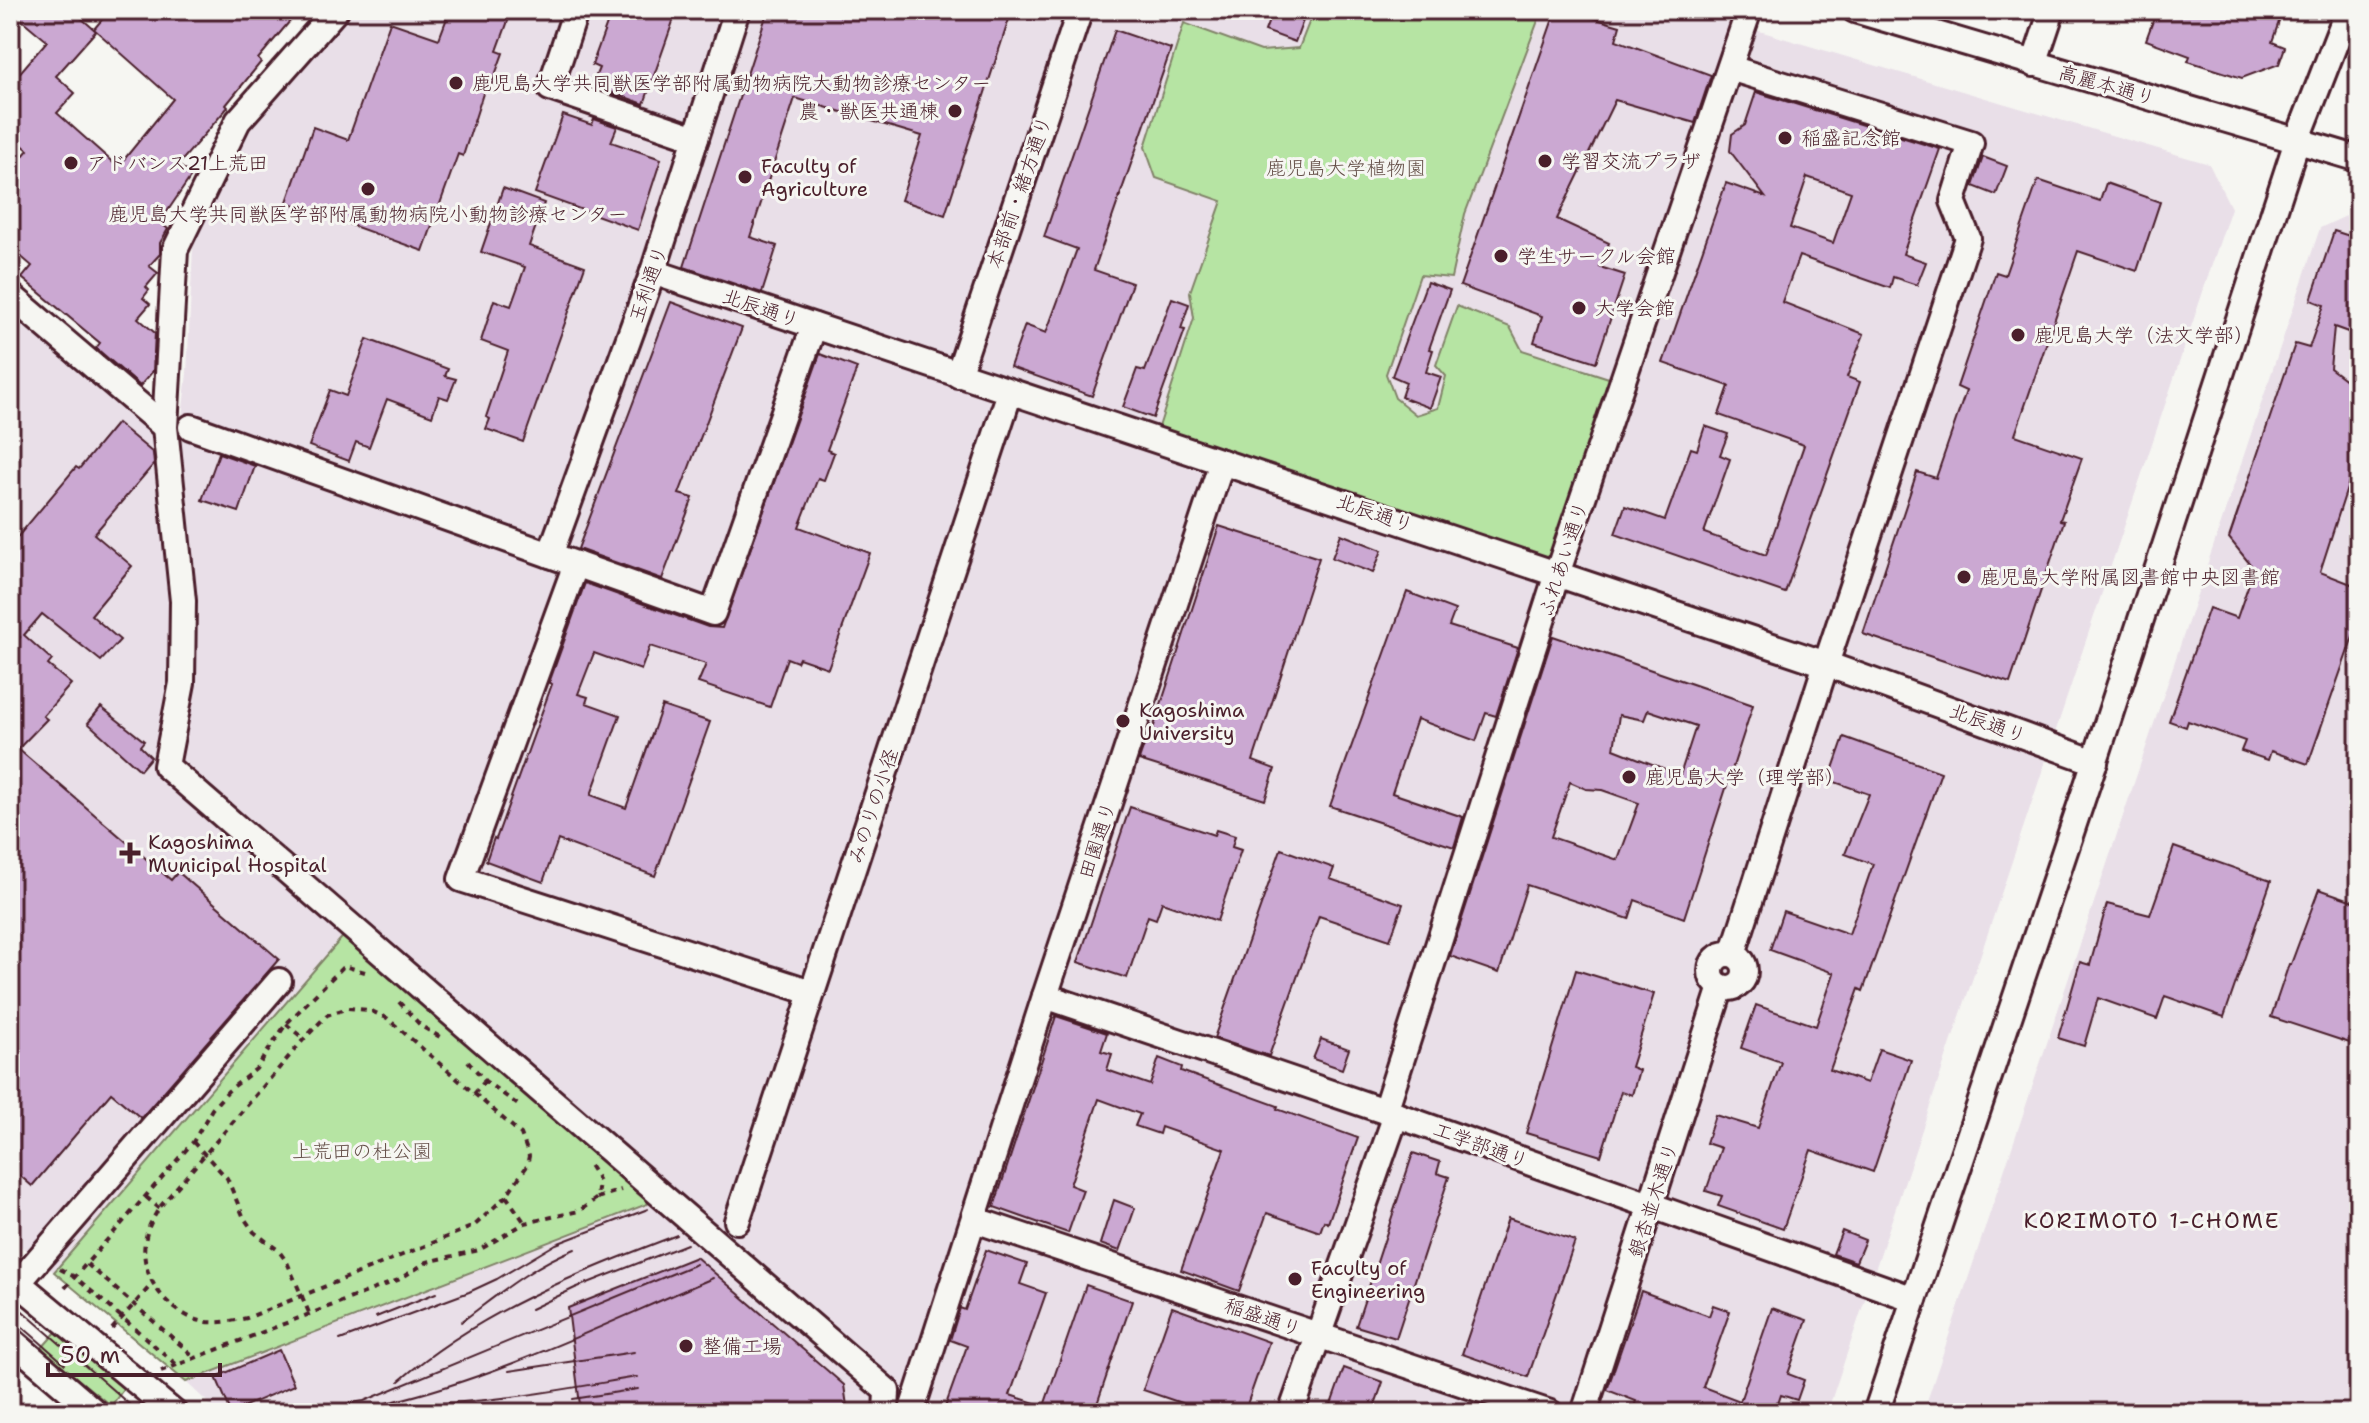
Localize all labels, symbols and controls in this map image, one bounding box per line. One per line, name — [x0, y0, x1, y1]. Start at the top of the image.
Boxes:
street label: 高麗本通り — [2055, 59, 2159, 111]
place label: 鹿児島大学共同獣医学部附属動物病院大動物診療センター — [472, 70, 991, 96]
marker: 鹿児島大学共同獣医学部附属動物病院大動物診療センター — [447, 74, 465, 92]
place label: 農・獣医共通棟 — [799, 98, 939, 124]
marker: 農・獣医共通棟 — [946, 102, 964, 120]
street label: 本部前・緒方通り — [981, 112, 1057, 272]
place label: 稲盛記念館 — [1801, 125, 1901, 151]
marker: 稲盛記念館 — [1776, 129, 1794, 147]
place label: 学習交流プラザ — [1561, 148, 1701, 174]
place label: アドバンス21上荒田 — [87, 150, 268, 176]
marker: 学習交流プラザ — [1536, 152, 1554, 170]
place label: Faculty of Agriculture — [761, 153, 868, 202]
marker: アドバンス21上荒田 — [62, 154, 80, 172]
park label: 鹿児島大学植物園 — [1266, 155, 1426, 181]
marker: Faculty of Agriculture — [736, 168, 754, 186]
marker: 鹿児島大学共同獣医学部附属動物病院小動物診療センター — [359, 180, 377, 198]
place label: 鹿児島大学共同獣医学部附属動物病院小動物診療センター — [108, 201, 628, 227]
street label: 玉利通り — [623, 242, 673, 326]
place label: 学生サークル会館 — [1517, 243, 1676, 269]
marker: 学生サークル会館 — [1492, 247, 1510, 265]
street label: 北辰通り — [719, 283, 803, 333]
place label: 大学会館 — [1595, 295, 1675, 321]
marker: 大学会館 — [1570, 299, 1588, 317]
place label: 鹿児島大学（法文学部） — [2034, 322, 2254, 348]
marker: 鹿児島大学（法文学部） — [2009, 326, 2027, 344]
street label: 北辰通り — [1333, 488, 1417, 538]
street label: ふれあい通り — [1532, 498, 1594, 620]
place label: 鹿児島大学附属図書館中央図書館 — [1980, 564, 2280, 590]
marker: 鹿児島大学附属図書館中央図書館 — [1955, 568, 1973, 586]
place label: Kagoshima University — [1139, 697, 1245, 746]
street label: 北辰通り — [1946, 697, 2030, 749]
marker: Kagoshima University — [1114, 712, 1132, 730]
street label: みのりの小径 — [842, 745, 904, 867]
place label: 鹿児島大学（理学部） — [1645, 764, 1845, 790]
marker: 鹿児島大学（理学部） — [1620, 768, 1638, 786]
street label: 田園通り — [1072, 798, 1122, 882]
place label: Kagoshima Municipal Hospital — [148, 829, 327, 878]
marker: Kagoshima Municipal Hospital — [119, 842, 141, 864]
street label: 工学部通り — [1430, 1116, 1532, 1174]
park label: 上荒田の杜公園 — [292, 1138, 432, 1164]
street label: 銀杏並木通り — [1622, 1139, 1684, 1261]
district label: KORIMOTO 1-CHOME — [2023, 1206, 2281, 1235]
place label: Faculty of Engineering — [1311, 1255, 1425, 1304]
marker: Faculty of Engineering — [1286, 1270, 1304, 1288]
street label: 稲盛通り — [1221, 1292, 1305, 1342]
scale bar — [48, 1327, 220, 1377]
place label: 整備工場 — [702, 1333, 782, 1359]
marker: 整備工場 — [677, 1337, 695, 1355]
text: 50 m — [60, 1339, 120, 1371]

